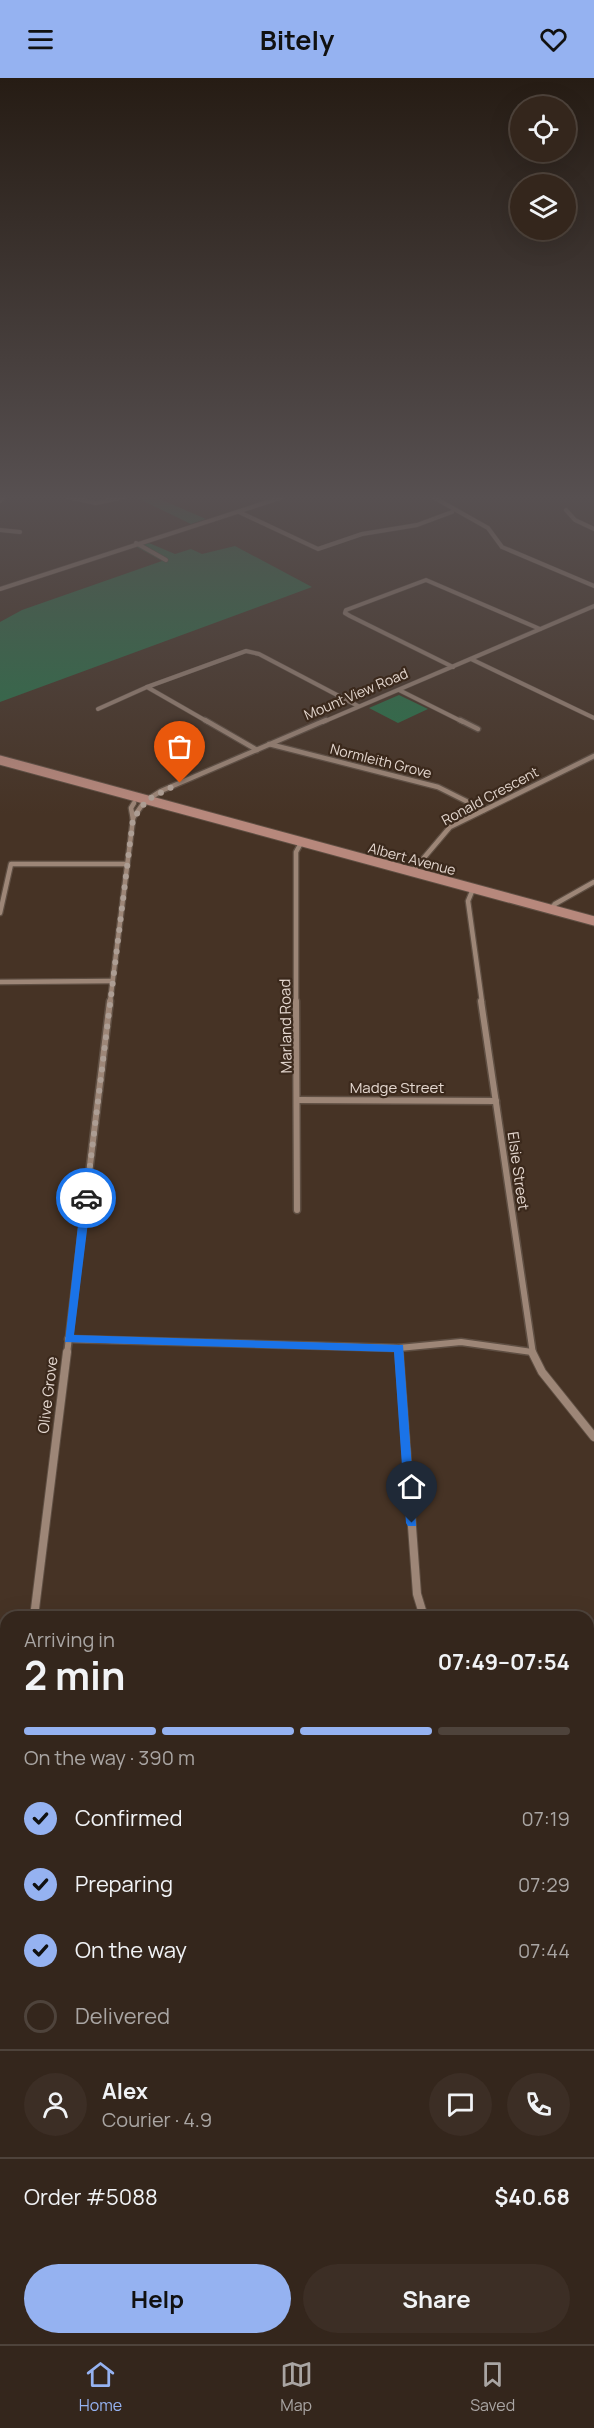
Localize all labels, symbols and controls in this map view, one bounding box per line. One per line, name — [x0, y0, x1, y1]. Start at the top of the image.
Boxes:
text: Bitely — [260, 21, 334, 58]
icon: menu — [24, 23, 57, 56]
icon: heart — [537, 23, 570, 56]
map controls — [510, 96, 576, 240]
button: locate — [510, 96, 576, 162]
button: layers — [510, 174, 576, 240]
street label: Mount View Road — [301, 663, 411, 724]
pin — [154, 721, 205, 783]
icon: bag — [163, 730, 196, 763]
street label: Normleith Grove — [328, 739, 434, 782]
street label: Ronald Crescent — [438, 762, 542, 829]
street label: Albert Avenue — [366, 838, 458, 879]
street label: Marland Road — [274, 979, 297, 1073]
street label: Madge Street — [350, 1077, 444, 1098]
street label: Elsie Street — [503, 1130, 534, 1212]
courier — [56, 1168, 116, 1228]
icon: car — [70, 1182, 103, 1215]
street label: Olive Grove — [32, 1355, 63, 1435]
pin — [386, 1461, 437, 1523]
icon: home — [395, 1470, 428, 1503]
text: Arriving in — [24, 1626, 115, 1653]
text: 07:49–07:54 — [438, 1647, 570, 1677]
text: 2 min — [24, 1648, 125, 1702]
text: On the way · 390 m — [24, 1744, 195, 1771]
icon: check — [24, 1802, 57, 1835]
text: Confirmed — [75, 1803, 183, 1833]
text: 07:19 — [522, 1805, 570, 1832]
icon: check — [24, 1868, 57, 1901]
text: Preparing — [75, 1869, 173, 1899]
text: 07:29 — [518, 1871, 570, 1898]
icon: check — [24, 1934, 57, 1967]
text: On the way — [75, 1935, 187, 1965]
text: 07:44 — [518, 1937, 570, 1964]
text: Delivered — [75, 2001, 170, 2031]
button: person — [24, 2073, 87, 2136]
button: chat — [429, 2073, 492, 2136]
button: phone — [507, 2073, 570, 2136]
text: Alex — [102, 2076, 148, 2106]
text: Courier · 4.9 — [102, 2106, 212, 2133]
text: Order #5088 — [24, 2182, 158, 2212]
text: $40.68 — [494, 2182, 570, 2212]
button: Help — [24, 2264, 291, 2333]
button: Share — [303, 2264, 570, 2333]
tab: Home — [79, 2358, 122, 2416]
tab: Map — [280, 2358, 313, 2416]
tab: Saved — [470, 2358, 515, 2416]

